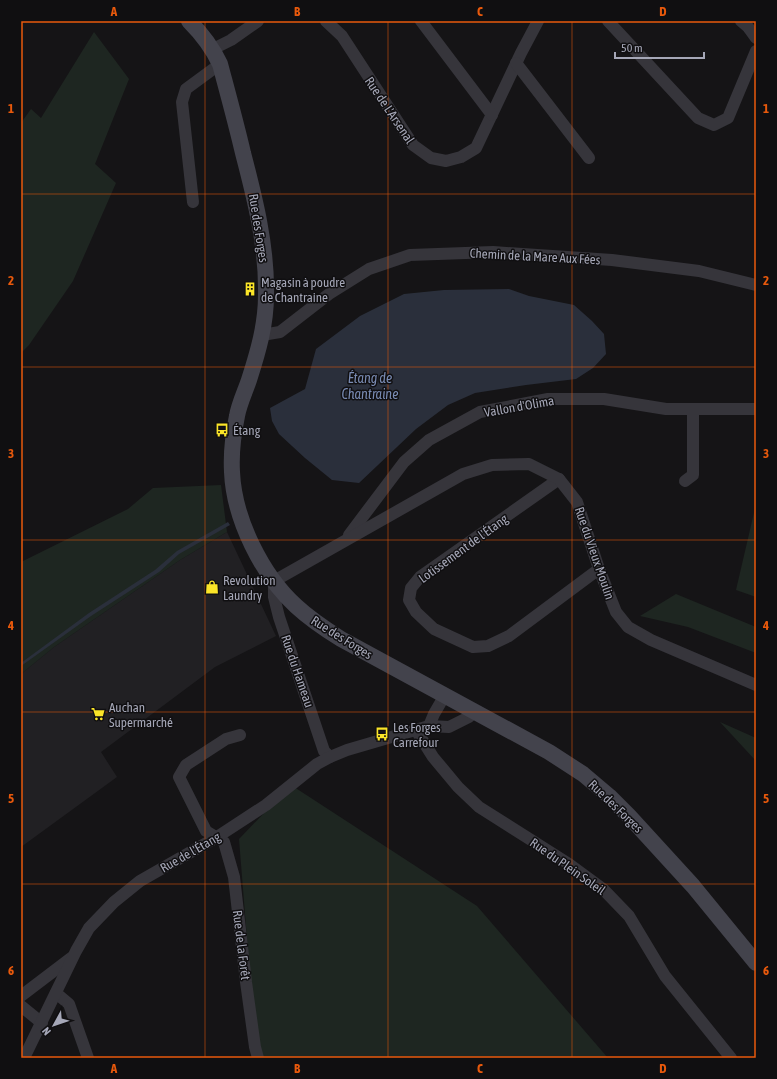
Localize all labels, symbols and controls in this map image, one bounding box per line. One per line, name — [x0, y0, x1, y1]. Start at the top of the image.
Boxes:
text: A — [110, 4, 118, 19]
text: B — [294, 4, 301, 19]
text: C — [477, 4, 483, 19]
text: D — [659, 4, 667, 19]
scale bar — [615, 34, 704, 60]
text: 50 m — [621, 41, 643, 55]
street label: Rue de L'Arsenal — [362, 74, 418, 147]
text: 1 — [8, 101, 14, 116]
text: 1 — [763, 101, 769, 116]
street label: Rue des Forges — [246, 193, 271, 264]
street label: Chemin de la Mare Aux Fées — [469, 246, 601, 267]
text: 2 — [8, 273, 14, 288]
text: 2 — [763, 273, 769, 288]
place label: Magasin à poudre de Chantraine — [261, 275, 345, 305]
building icon: Magasin à poudre de Chantraine — [242, 281, 258, 297]
water label: Étang de Chantraine — [341, 370, 399, 402]
street label: Vallon d'Olima — [483, 393, 555, 420]
bus stop icon: Étang — [214, 422, 230, 438]
place label: Étang — [233, 423, 261, 438]
text: 3 — [8, 446, 14, 461]
text: 3 — [763, 446, 769, 461]
street label: Rue du Vieux Moulin — [572, 505, 617, 602]
street label: Lotissement de l'Étang — [416, 511, 511, 586]
place label: Revolution Laundry — [223, 573, 275, 603]
shop icon: Revolution Laundry — [204, 579, 220, 595]
street label: Rue des Forges — [308, 613, 375, 662]
text: 4 — [7, 618, 14, 633]
text: 4 — [762, 618, 769, 633]
street label: Rue du Hameau — [278, 633, 317, 709]
place label: Auchan Supermarché — [109, 700, 173, 730]
supermarket icon: Auchan Supermarché — [90, 706, 106, 722]
place label: Les Forges Carrefour — [393, 720, 441, 750]
bus stop icon: Les Forges Carrefour — [374, 726, 390, 742]
street label: Rue des Forges — [586, 777, 646, 836]
text: 5 — [8, 791, 14, 806]
text: 5 — [763, 791, 769, 806]
street label: Rue de l'Étang — [157, 829, 223, 876]
street label: Rue du Plein Soleil — [527, 835, 609, 898]
street label: Rue de la Forêt — [230, 909, 253, 981]
text: 6 — [8, 963, 14, 978]
text: 6 — [763, 963, 769, 978]
north arrow — [34, 1005, 74, 1045]
text: N — [40, 1025, 53, 1038]
text: A — [110, 1061, 118, 1076]
text: B — [294, 1061, 301, 1076]
text: C — [477, 1061, 483, 1076]
text: D — [659, 1061, 667, 1076]

